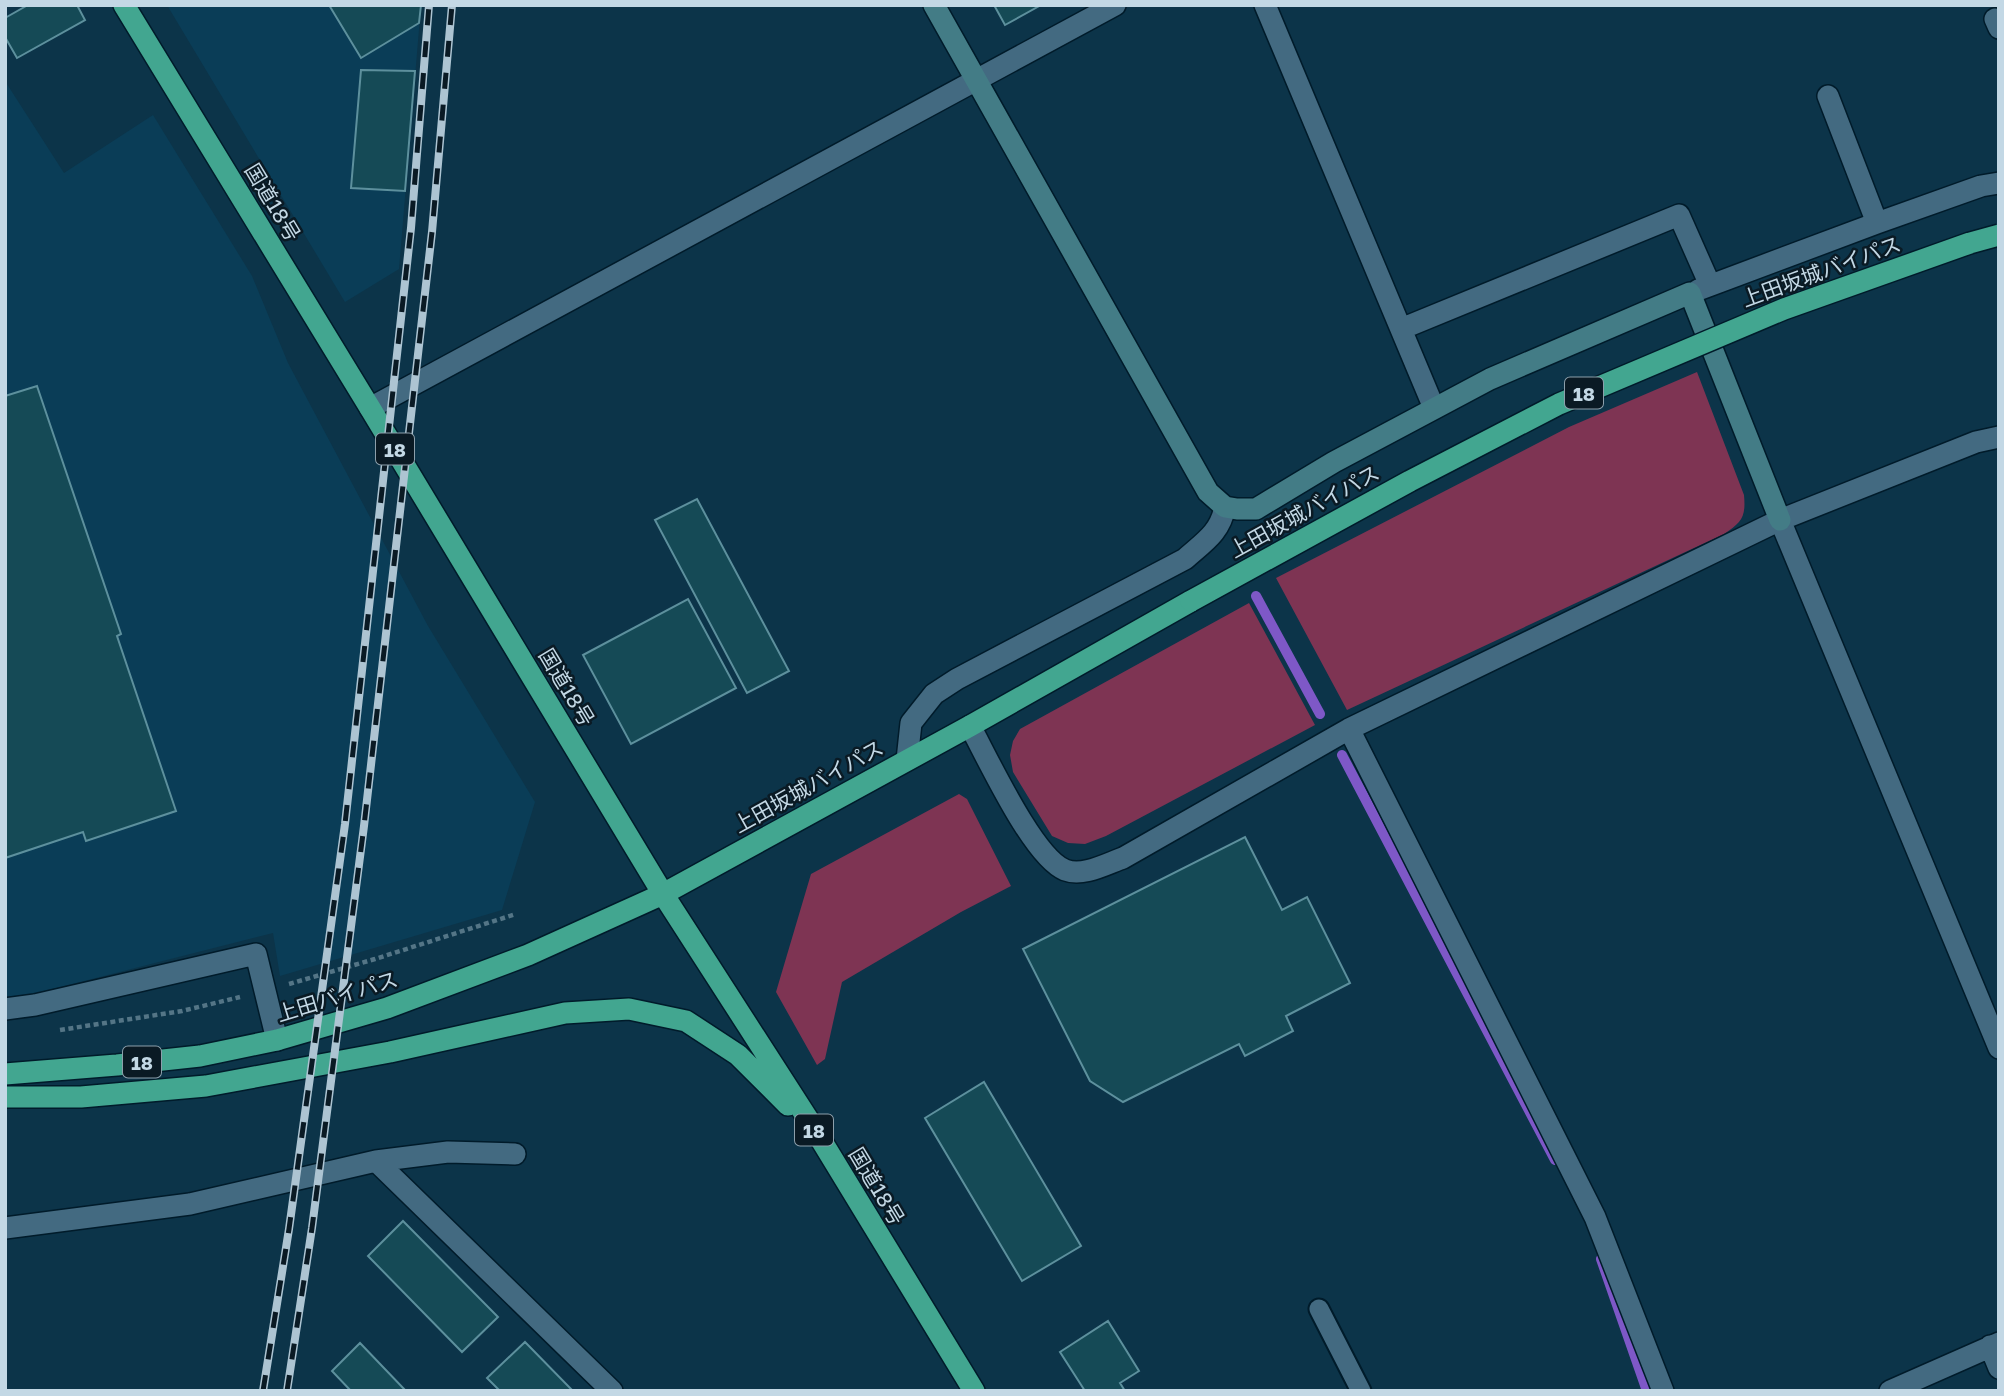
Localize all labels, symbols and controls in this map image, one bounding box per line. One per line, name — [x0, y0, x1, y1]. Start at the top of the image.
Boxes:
street label: 国道18号 — [240, 158, 306, 246]
street label: 上田坂城バイパス — [1738, 230, 1904, 312]
road number: 18 — [1565, 378, 1603, 408]
road number: 18 — [376, 433, 414, 464]
street label: 上田坂城バイパス — [1224, 459, 1384, 563]
street label: 国道18号 — [534, 643, 600, 731]
street label: 上田坂城バイパス — [728, 734, 888, 838]
street label: 上田バイパス — [273, 965, 401, 1027]
road number: 18 — [123, 1046, 161, 1078]
road number: 18 — [795, 1114, 833, 1146]
street label: 国道18号 — [844, 1142, 910, 1230]

